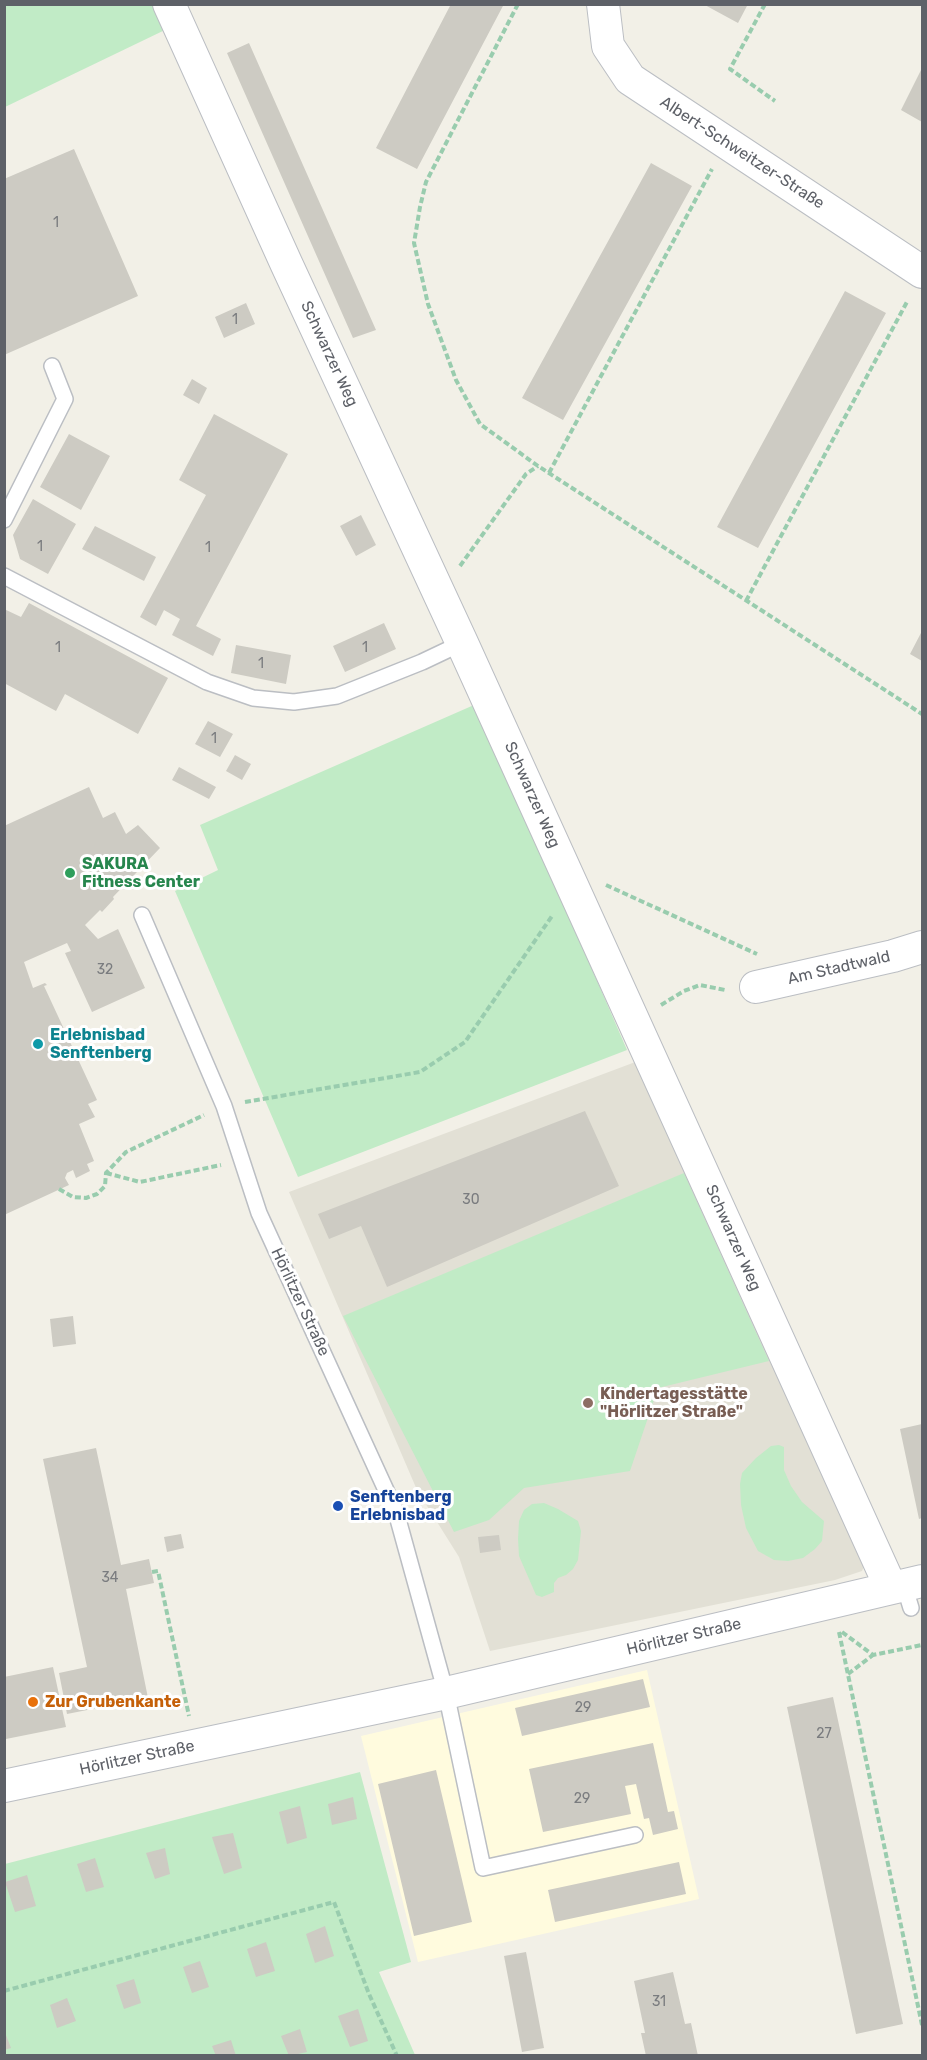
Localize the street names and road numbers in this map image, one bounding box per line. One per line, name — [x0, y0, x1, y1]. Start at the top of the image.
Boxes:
street label: Albert-Schweitzer-Straße — [656, 93, 828, 213]
street label: Schwarzer Weg — [296, 298, 362, 410]
street label: Schwarzer Weg — [500, 739, 564, 851]
street label: Am Stadtwald — [786, 947, 892, 989]
street label: Schwarzer Weg — [701, 1182, 765, 1294]
street label: Hörlitzer Straße — [267, 1245, 333, 1359]
street label: Hörlitzer Straße — [625, 1614, 743, 1660]
street label: Hörlitzer Straße — [78, 1736, 196, 1780]

